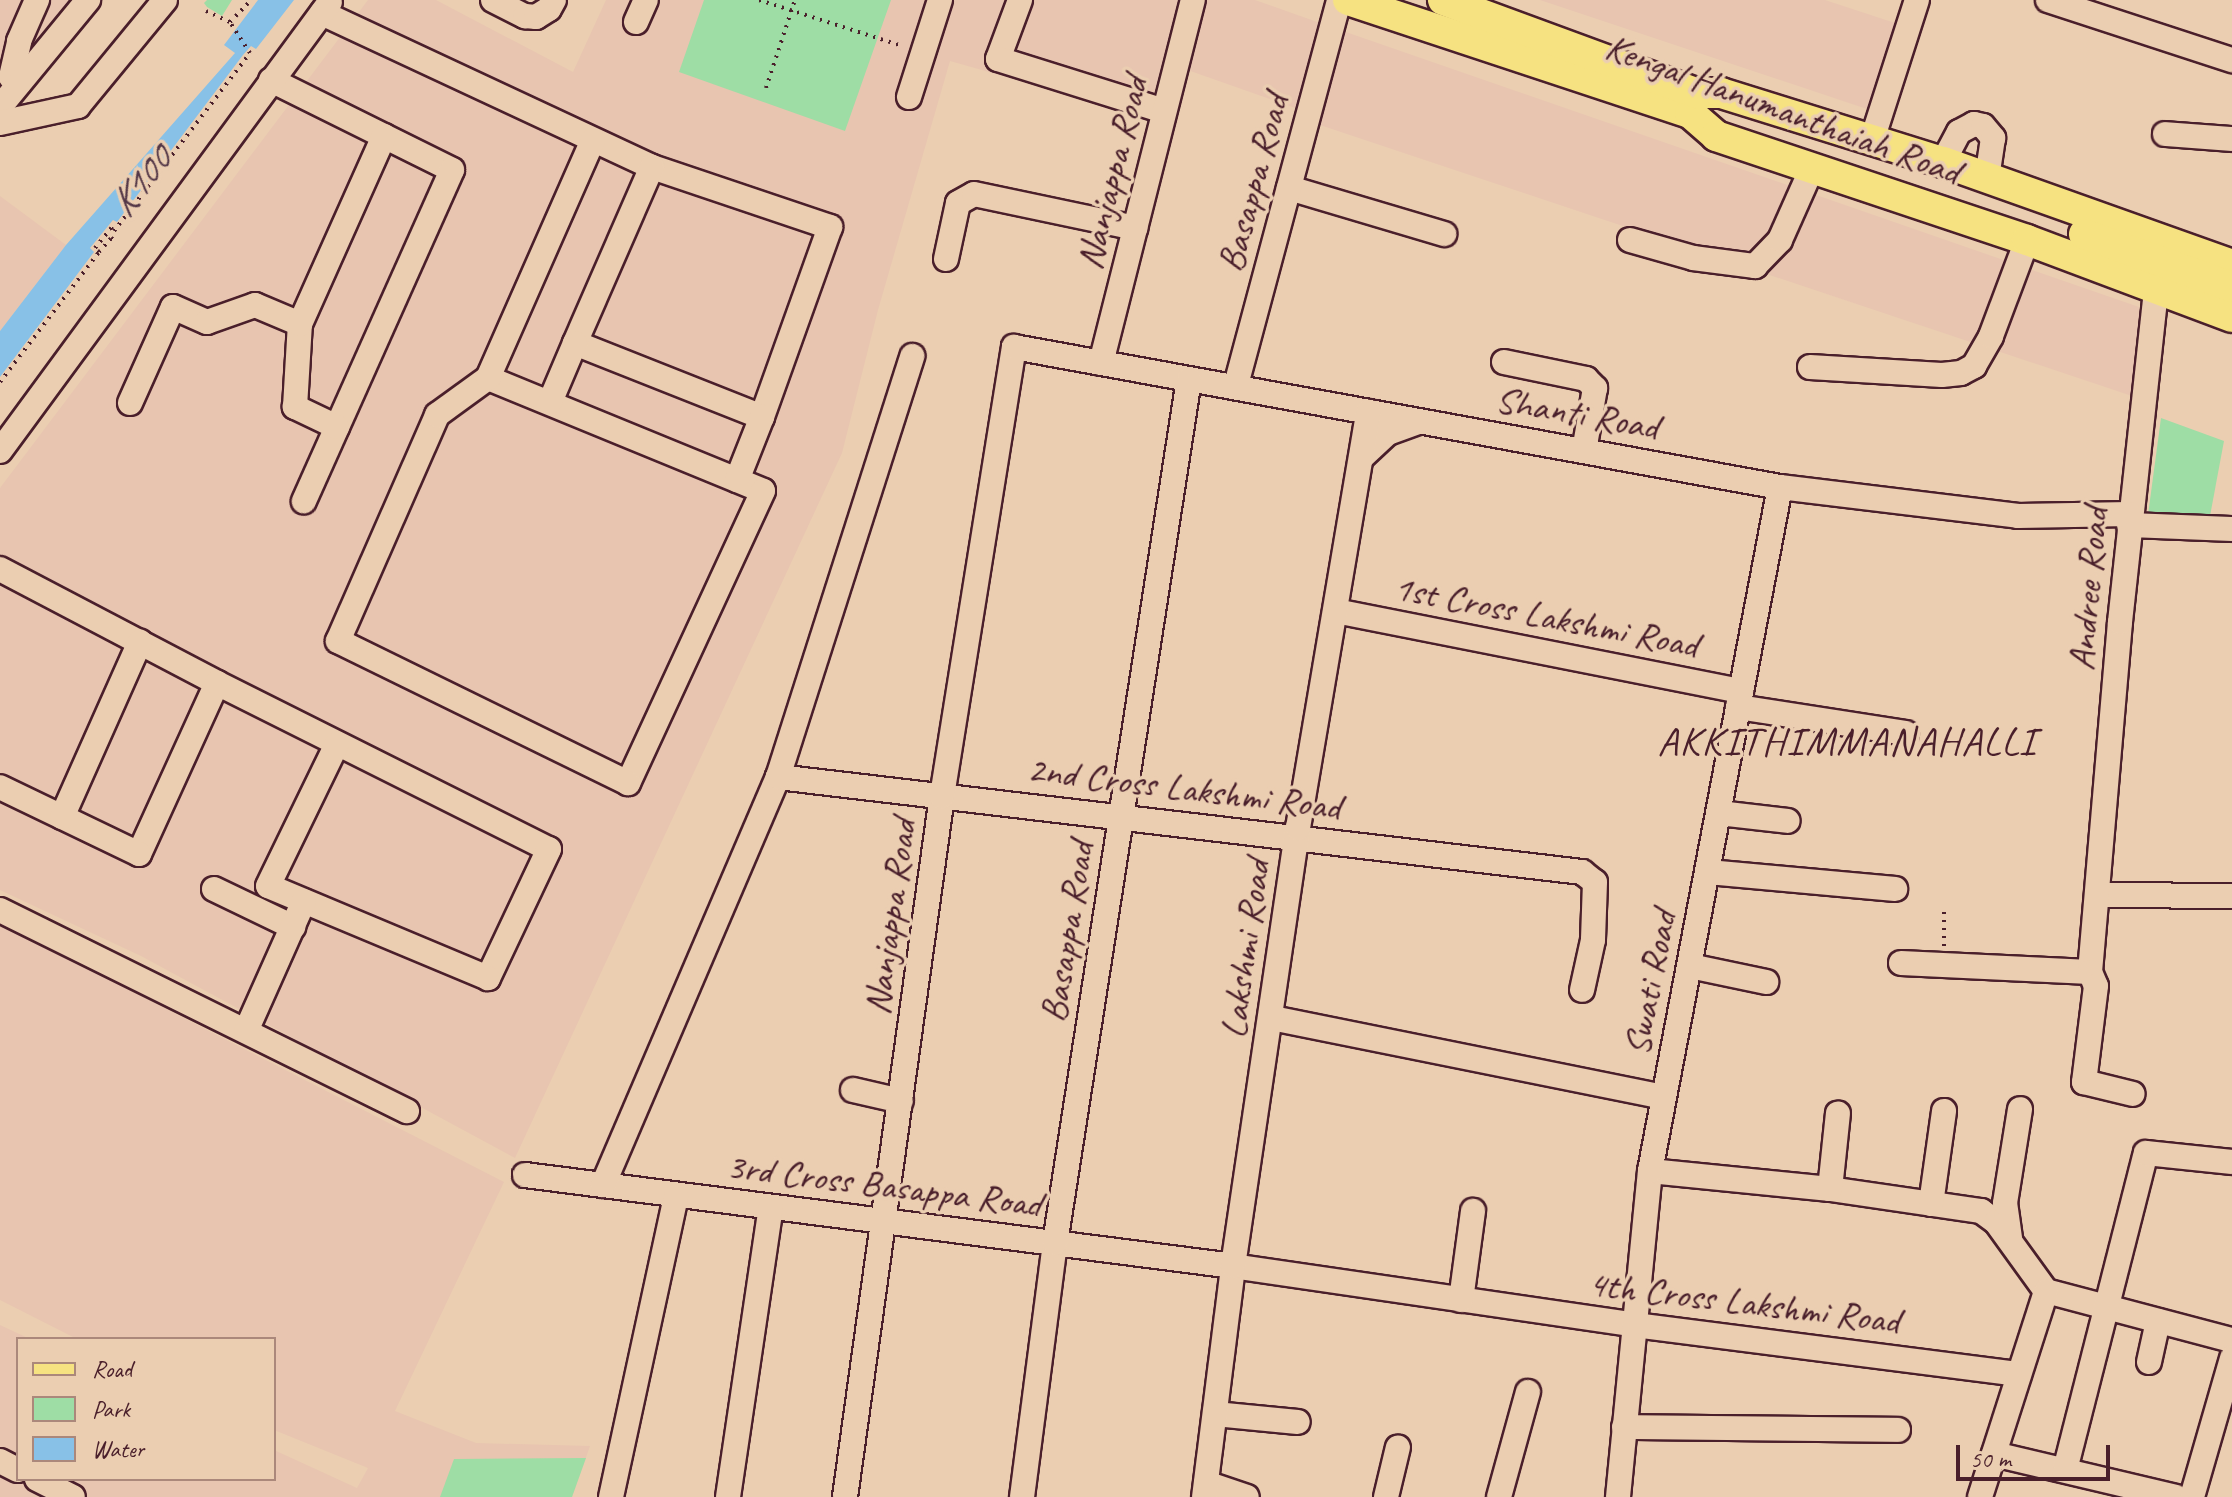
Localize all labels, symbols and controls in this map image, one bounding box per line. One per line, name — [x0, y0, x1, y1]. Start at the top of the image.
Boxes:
street label: Kengal Hanumanthaiah Road — [1599, 23, 1967, 195]
street label: Nanjappa Road — [1066, 72, 1158, 274]
street label: Basappa Road — [1207, 89, 1299, 277]
water label: K100 — [98, 138, 182, 226]
street label: Shanti Road — [1493, 376, 1661, 450]
street label: Andree Road — [2058, 506, 2118, 672]
street label: 1st Cross Lakshmi Road — [1389, 564, 1703, 668]
district label: AKKITHIMMANAHALLI — [1658, 717, 2036, 765]
street label: 2nd Cross Lakshmi Road — [1024, 746, 1344, 830]
street label: Nanjappa Road — [854, 816, 926, 1018]
street label: Basappa Road — [1030, 839, 1104, 1025]
street label: Lakshmi Road — [1210, 858, 1280, 1040]
street label: Swati Road — [1614, 907, 1686, 1059]
street label: 3rd Cross Basappa Road — [724, 1143, 1044, 1227]
street label: 4th Cross Lakshmi Road — [1585, 1260, 1903, 1344]
legend — [16, 1337, 276, 1481]
text: Road — [92, 1354, 132, 1384]
text: Park — [92, 1394, 130, 1424]
scale bar — [1960, 1429, 2114, 1479]
text: Water — [92, 1434, 144, 1464]
text: 50 m — [1970, 1444, 2011, 1474]

